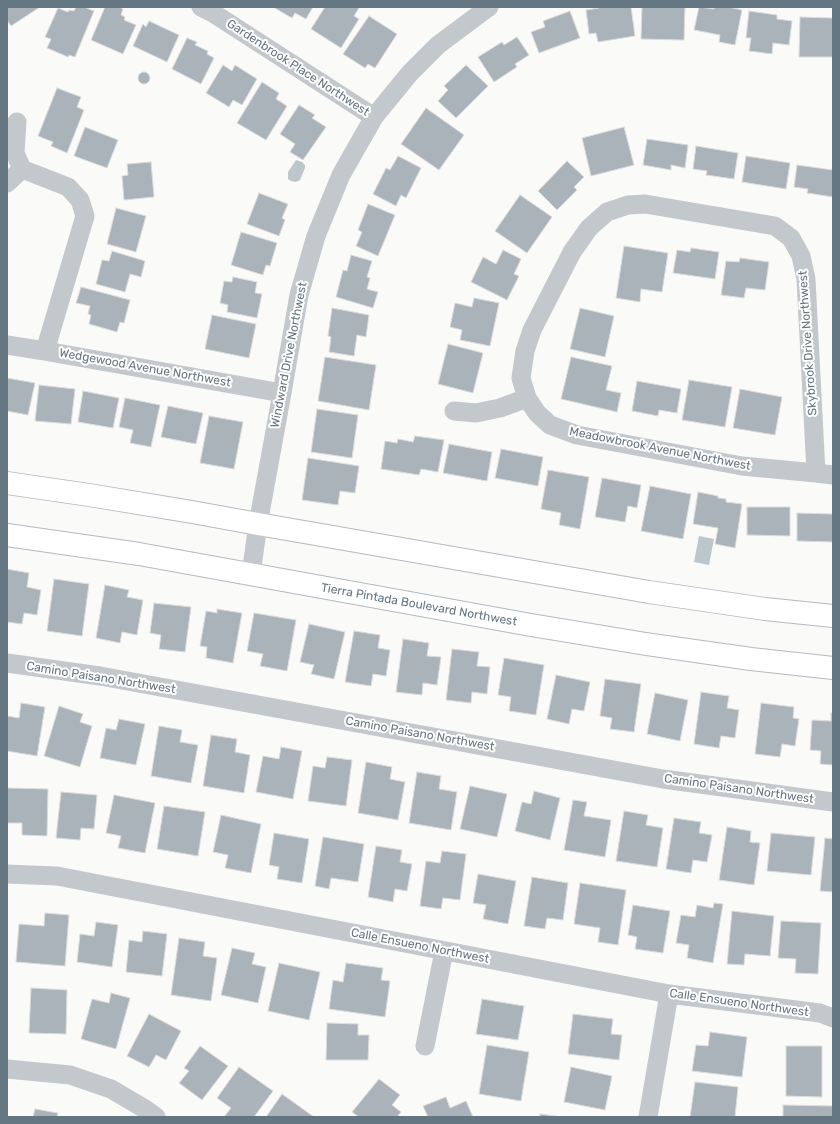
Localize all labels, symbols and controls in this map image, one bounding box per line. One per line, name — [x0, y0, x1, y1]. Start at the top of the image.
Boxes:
street label: Gardenbrook Place Northwest — [224, 16, 372, 120]
street label: Skybrook Drive Northwest — [796, 270, 820, 416]
street label: Windward Drive Northwest — [268, 281, 310, 429]
street label: Wedgewood Avenue Northwest — [58, 346, 232, 390]
street label: Meadowbrook Avenue Northwest — [568, 424, 752, 474]
street label: Tierra Pintada Boulevard Northwest — [320, 581, 518, 629]
street label: Camino Paisano Northwest — [25, 659, 177, 697]
street label: Camino Paisano Northwest — [344, 714, 496, 754]
street label: Camino Paisano Northwest — [663, 771, 815, 807]
street label: Calle Ensueno Northwest — [350, 926, 490, 966]
street label: Calle Ensueno Northwest — [668, 986, 810, 1020]

